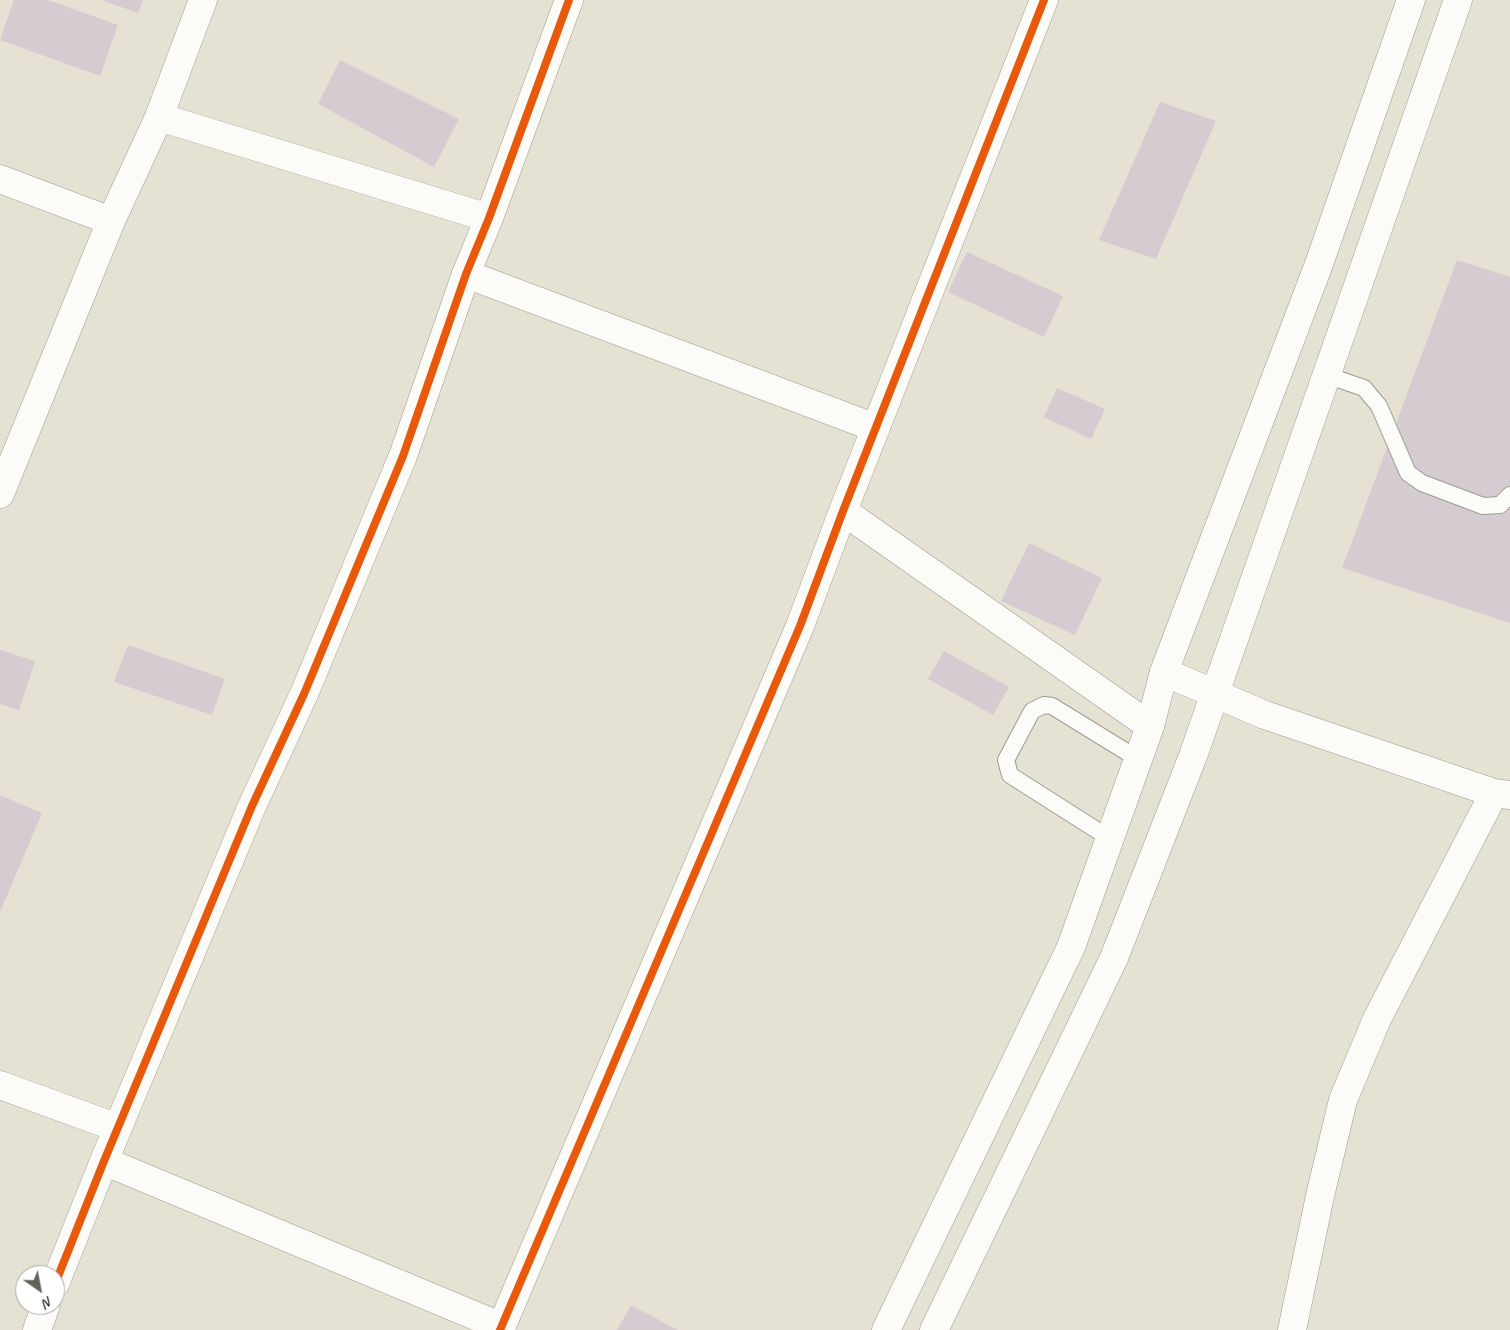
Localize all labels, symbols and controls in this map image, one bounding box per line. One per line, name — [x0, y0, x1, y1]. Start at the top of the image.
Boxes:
north arrow — [15, 1265, 65, 1315]
text: N — [40, 1293, 56, 1312]

